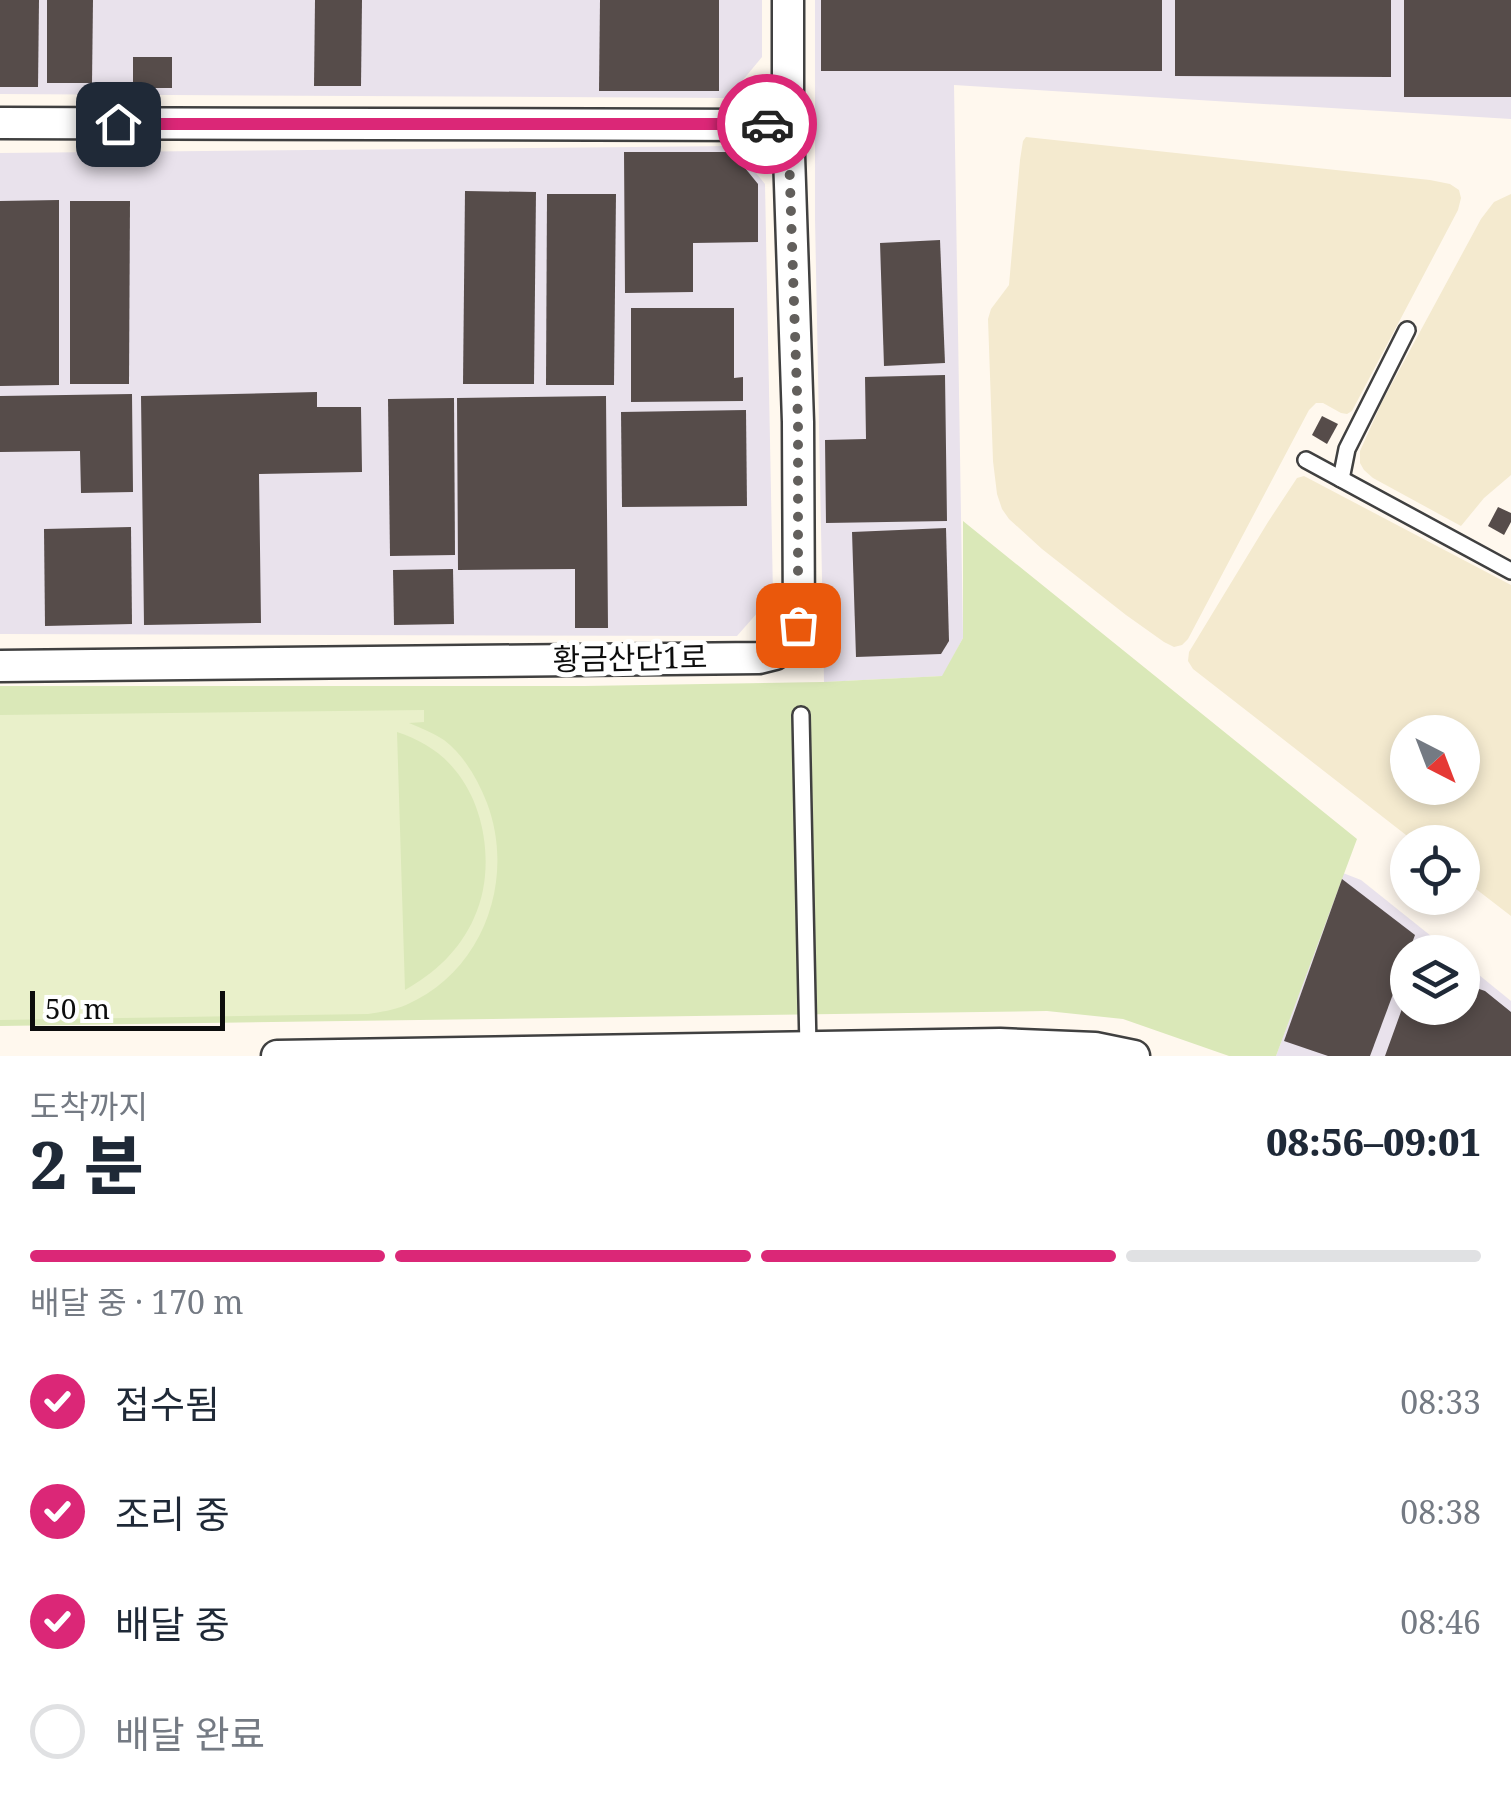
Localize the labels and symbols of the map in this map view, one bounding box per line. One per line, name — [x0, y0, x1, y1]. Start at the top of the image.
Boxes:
courier — [717, 74, 817, 174]
pin — [76, 82, 161, 167]
pin — [756, 583, 841, 668]
street label: 황금산단1로 — [552, 636, 708, 679]
north arrow — [1390, 715, 1480, 805]
scale bar — [30, 986, 225, 1030]

